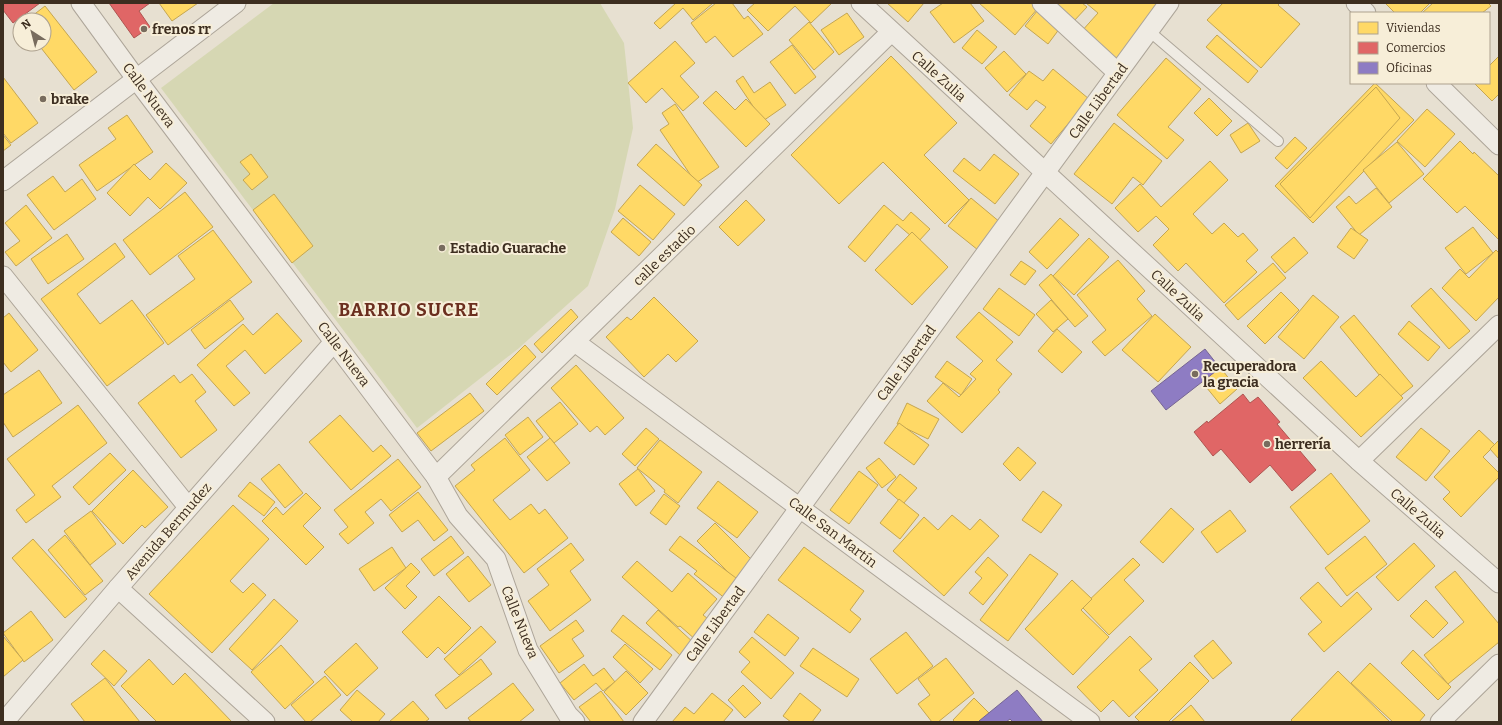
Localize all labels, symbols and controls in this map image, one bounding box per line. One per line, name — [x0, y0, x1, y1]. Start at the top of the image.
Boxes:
north arrow — [12, 12, 52, 52]
legend — [1350, 12, 1490, 84]
text: N — [19, 16, 34, 32]
place label: frenos rr — [152, 21, 211, 38]
text: Viviendas — [1386, 21, 1441, 35]
marker: frenos rr — [139, 24, 149, 34]
text: Comercios — [1386, 41, 1446, 55]
street label: Calle Zulia — [908, 47, 970, 106]
street label: Calle Nueva — [119, 60, 179, 131]
street label: Calle Libertad — [1065, 60, 1132, 142]
text: Oficinas — [1386, 61, 1432, 75]
place label: brake — [51, 91, 89, 108]
marker: brake — [38, 94, 48, 104]
street label: calle estadio — [629, 221, 699, 289]
place label: Estadio Guarache — [450, 240, 567, 257]
marker: Estadio Guarache — [437, 243, 447, 253]
street label: Calle Zulia — [1147, 266, 1208, 325]
district label: BARRIO SUCRE — [339, 299, 479, 321]
street label: Calle Nueva — [314, 319, 374, 390]
street label: Calle Libertad — [873, 322, 940, 404]
place label: Recuperadora la gracia — [1203, 358, 1297, 391]
marker: Recuperadora la gracia — [1190, 369, 1200, 379]
place label: herrería — [1275, 436, 1331, 453]
marker: herrería — [1262, 439, 1272, 449]
street label: Avenida Bermudez — [122, 479, 215, 583]
street label: Calle Zulia — [1387, 485, 1449, 542]
street label: Calle San Martín — [785, 494, 880, 571]
street label: Calle Nueva — [497, 583, 542, 661]
street label: Calle Libertad — [682, 583, 749, 665]

